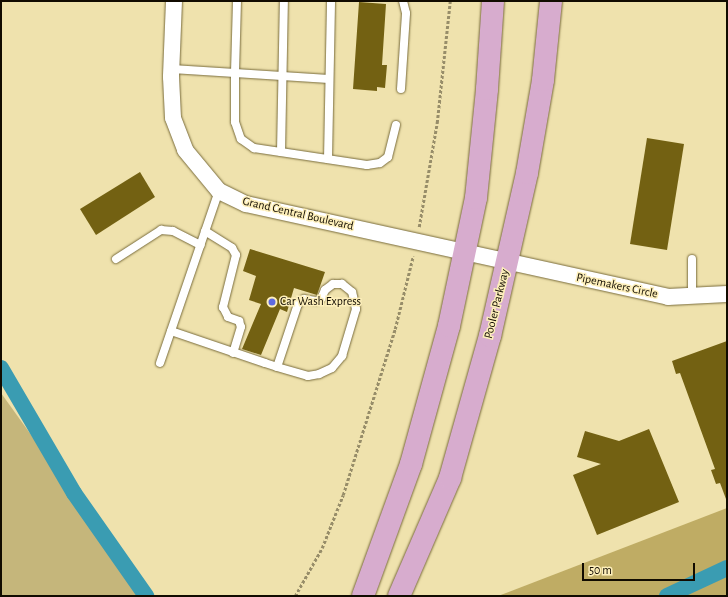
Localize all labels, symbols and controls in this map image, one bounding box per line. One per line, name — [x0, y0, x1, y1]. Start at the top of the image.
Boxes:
street label: Grand Central Boulevard — [241, 194, 355, 234]
street label: Pooler Parkway — [481, 268, 513, 340]
street label: Pipemakers Circle — [575, 270, 659, 302]
place label: Car Wash Express — [280, 295, 361, 309]
marker: Car Wash Express — [267, 297, 277, 307]
scale bar — [584, 555, 697, 581]
text: 50 m — [589, 564, 612, 576]

